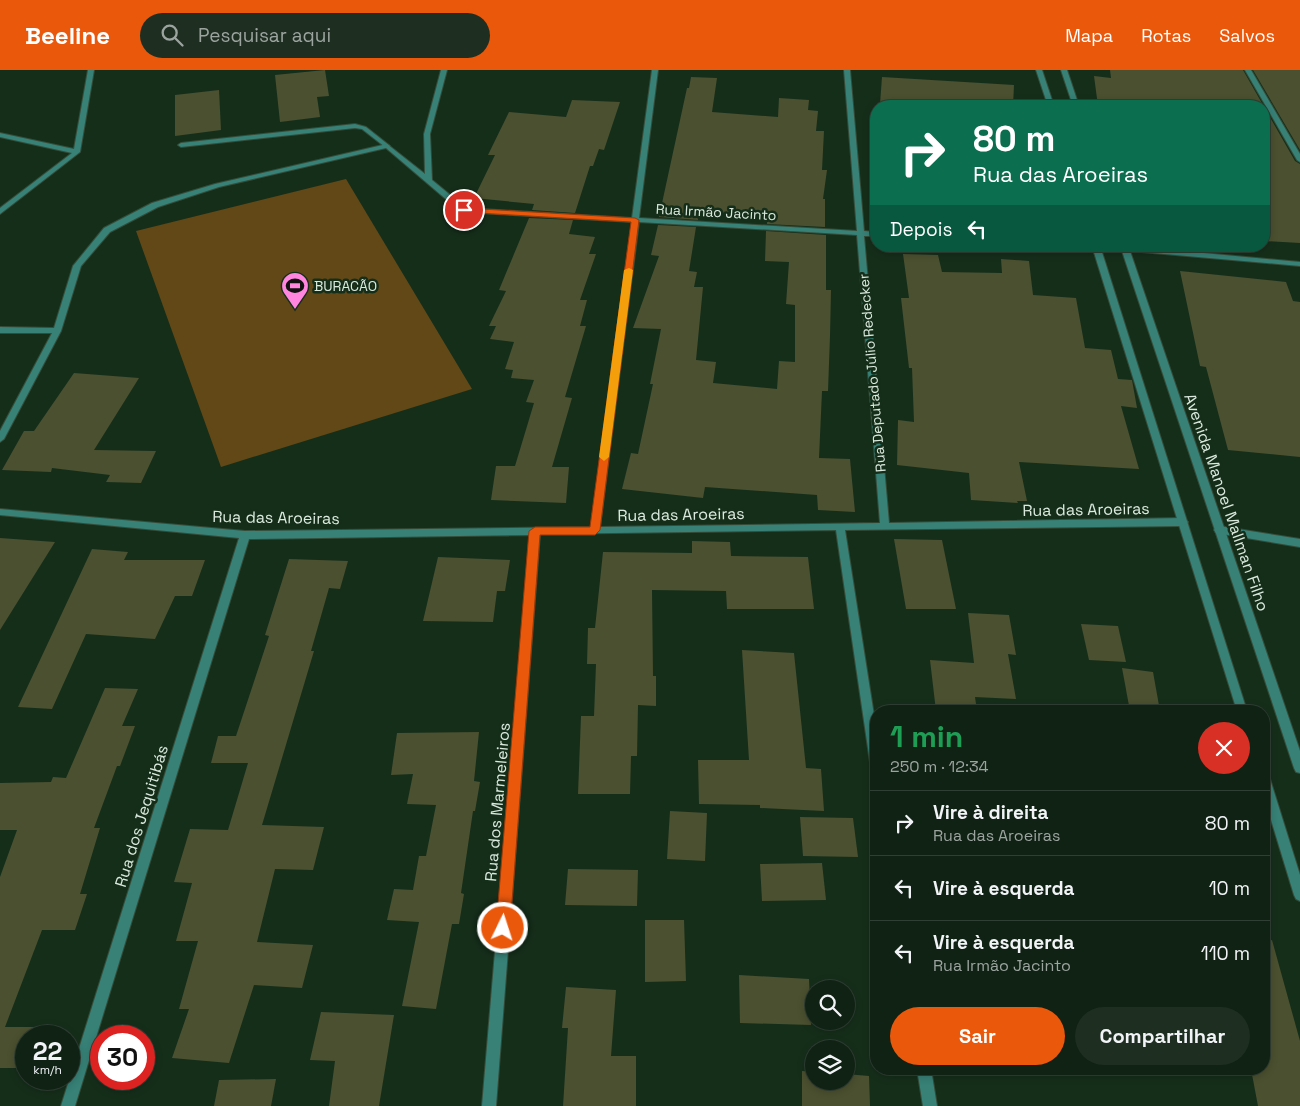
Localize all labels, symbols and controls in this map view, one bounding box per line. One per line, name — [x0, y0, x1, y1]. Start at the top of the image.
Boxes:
search box — [140, 13, 490, 58]
text: Beeline — [25, 20, 110, 51]
icon: search — [158, 21, 186, 49]
text: Pesquisar aqui — [198, 23, 331, 48]
text: Mapa — [1065, 24, 1113, 47]
text: Rotas — [1141, 24, 1191, 47]
text: Salvos — [1219, 24, 1275, 47]
text: 80 m — [973, 117, 1055, 161]
icon: right — [890, 120, 955, 185]
text: Rua das Aroeiras — [973, 160, 1148, 188]
pin — [443, 189, 485, 231]
icon: arrive — [450, 196, 478, 224]
street label: Rua Irmão Jacinto — [655, 200, 777, 224]
icon: left — [963, 215, 991, 243]
text: Depois — [890, 217, 953, 242]
sports icon: BURACÃO — [280, 271, 310, 310]
street label: Rua Deputado Júlio Redecker — [854, 273, 890, 473]
place label: BURACÃO — [314, 277, 377, 295]
street label: Avenida Manoel Mallman Filho — [1179, 390, 1274, 614]
street label: Rua das Aroeiras — [1022, 498, 1150, 521]
street label: Rua das Aroeiras — [617, 503, 745, 526]
street label: Rua das Aroeiras — [212, 506, 340, 529]
text: 1 min — [890, 717, 963, 756]
street label: Rua dos Marmeleiros — [480, 722, 515, 882]
button: close — [1198, 722, 1250, 774]
street label: Rua dos Jequitibás — [110, 742, 173, 890]
text: 250 m · 12:34 — [890, 756, 989, 777]
text: Vire à direita — [933, 800, 1049, 825]
icon: right — [890, 809, 918, 837]
text: 80 m — [1205, 811, 1250, 836]
text: Rua das Aroeiras — [933, 825, 1060, 846]
icon: left — [890, 874, 918, 902]
text: Vire à esquerda — [933, 876, 1075, 901]
text: 10 m — [1209, 876, 1250, 901]
position arrow — [476, 901, 528, 953]
text: Vire à esquerda — [933, 930, 1075, 955]
icon: left — [890, 939, 918, 967]
text: 110 m — [1201, 941, 1250, 966]
text: Rua Irmão Jacinto — [933, 955, 1071, 976]
map controls — [805, 980, 855, 1090]
button: search — [805, 980, 855, 1030]
button: Sair — [890, 1007, 1065, 1065]
button: Compartilhar — [1075, 1007, 1250, 1065]
speed limit sign: 30 — [90, 1025, 155, 1090]
text: 22 — [33, 1035, 62, 1067]
button: layers — [805, 1040, 855, 1090]
text: km/h — [33, 1062, 62, 1078]

